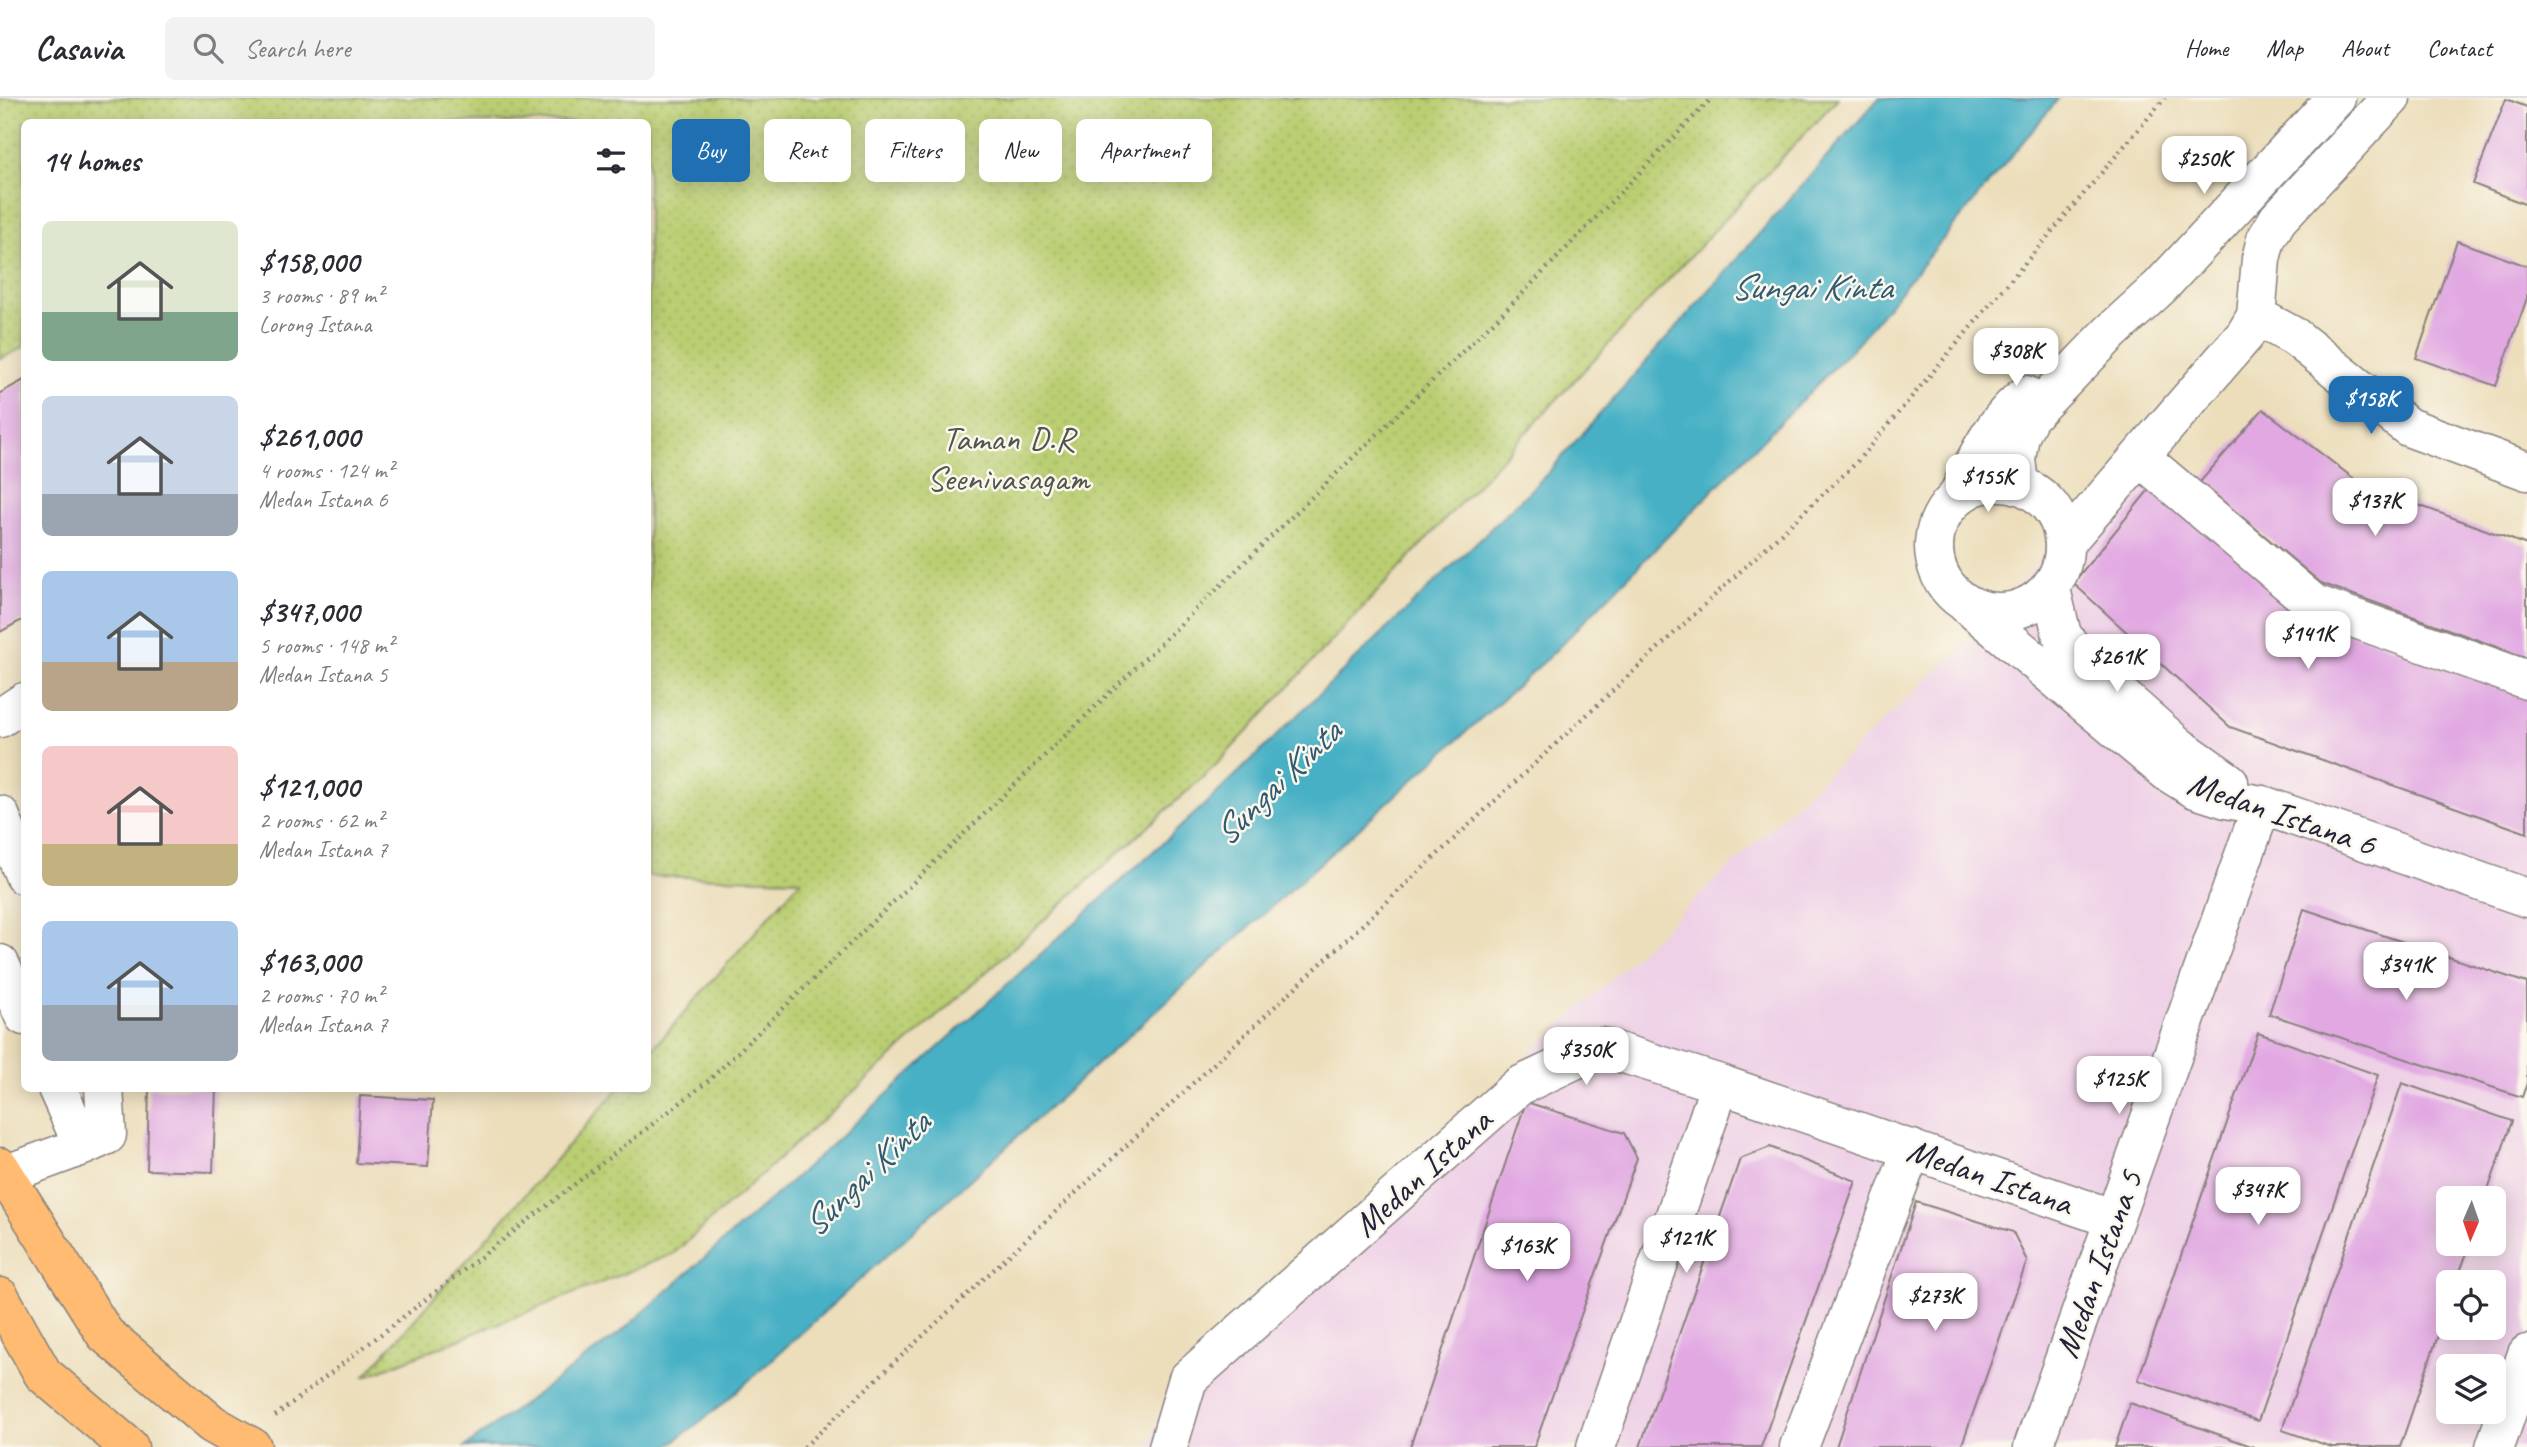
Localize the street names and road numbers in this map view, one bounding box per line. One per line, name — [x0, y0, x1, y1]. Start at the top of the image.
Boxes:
street label: Medan Istana 6 — [2182, 760, 2383, 867]
street label: Medan Istana — [1344, 1096, 1503, 1246]
street label: Medan Istana — [1901, 1127, 2081, 1227]
street label: Medan Istana 5 — [2044, 1162, 2154, 1364]

